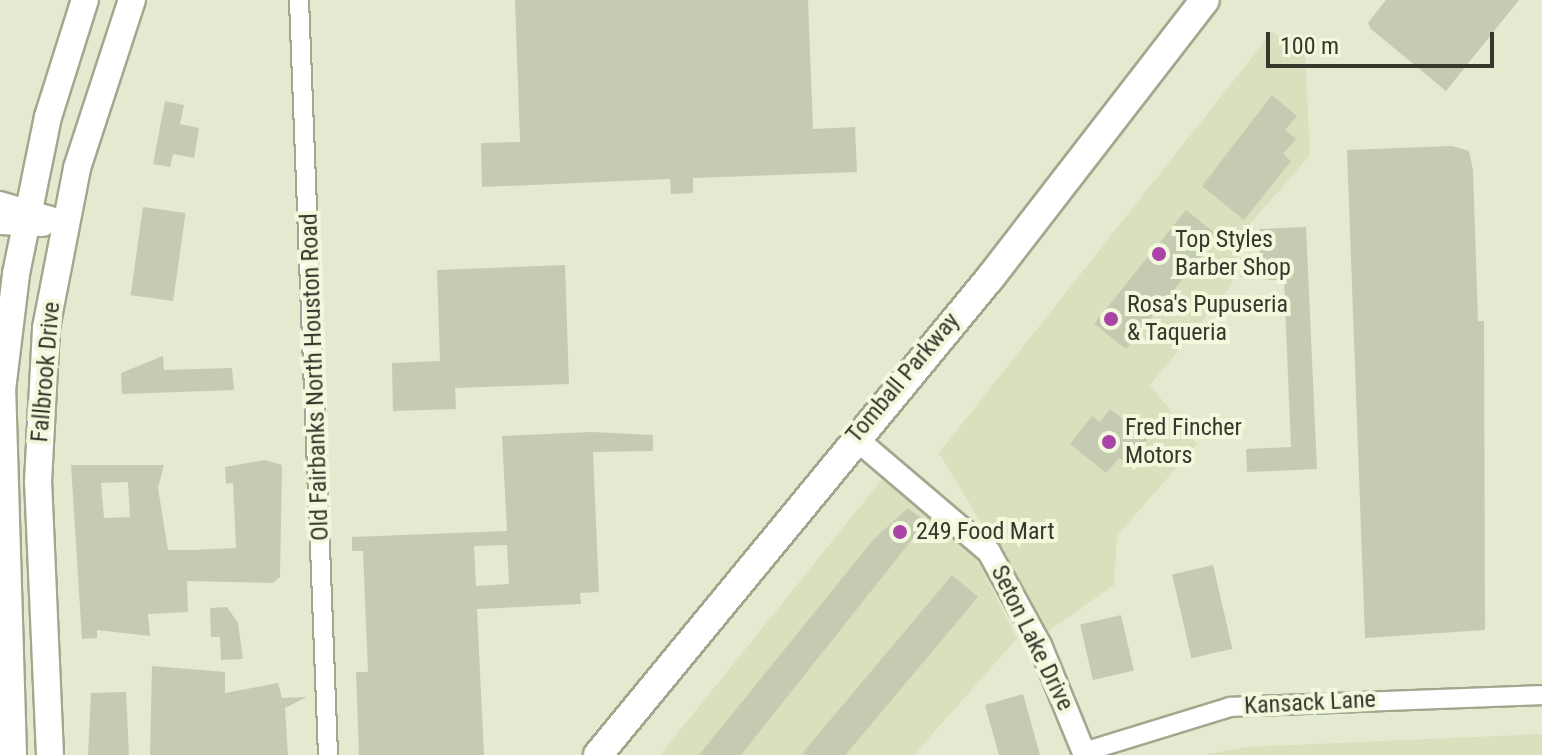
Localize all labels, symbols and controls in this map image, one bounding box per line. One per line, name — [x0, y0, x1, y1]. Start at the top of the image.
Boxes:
scale bar — [1270, 16, 1498, 66]
text: 100 m — [1280, 32, 1339, 60]
street label: Old Fairbanks North Houston Road — [295, 213, 335, 541]
place label: Top Styles Barber Shop — [1175, 226, 1291, 282]
marker: Top Styles Barber Shop — [1150, 245, 1168, 263]
place label: Rosa's Pupuseria & Taqueria — [1127, 291, 1288, 347]
street label: Fallbrook Drive — [26, 301, 66, 443]
street label: Tomball Parkway — [840, 307, 966, 449]
marker: Rosa's Pupuseria & Taqueria — [1102, 310, 1120, 328]
place label: Fred Fincher Motors — [1125, 414, 1242, 470]
marker: Fred Fincher Motors — [1100, 433, 1118, 451]
place label: 249 Food Mart — [916, 518, 1054, 546]
marker: 249 Food Mart — [891, 523, 909, 541]
street label: Seton Lake Drive — [984, 561, 1080, 715]
street label: Kansack Lane — [1243, 685, 1377, 721]

